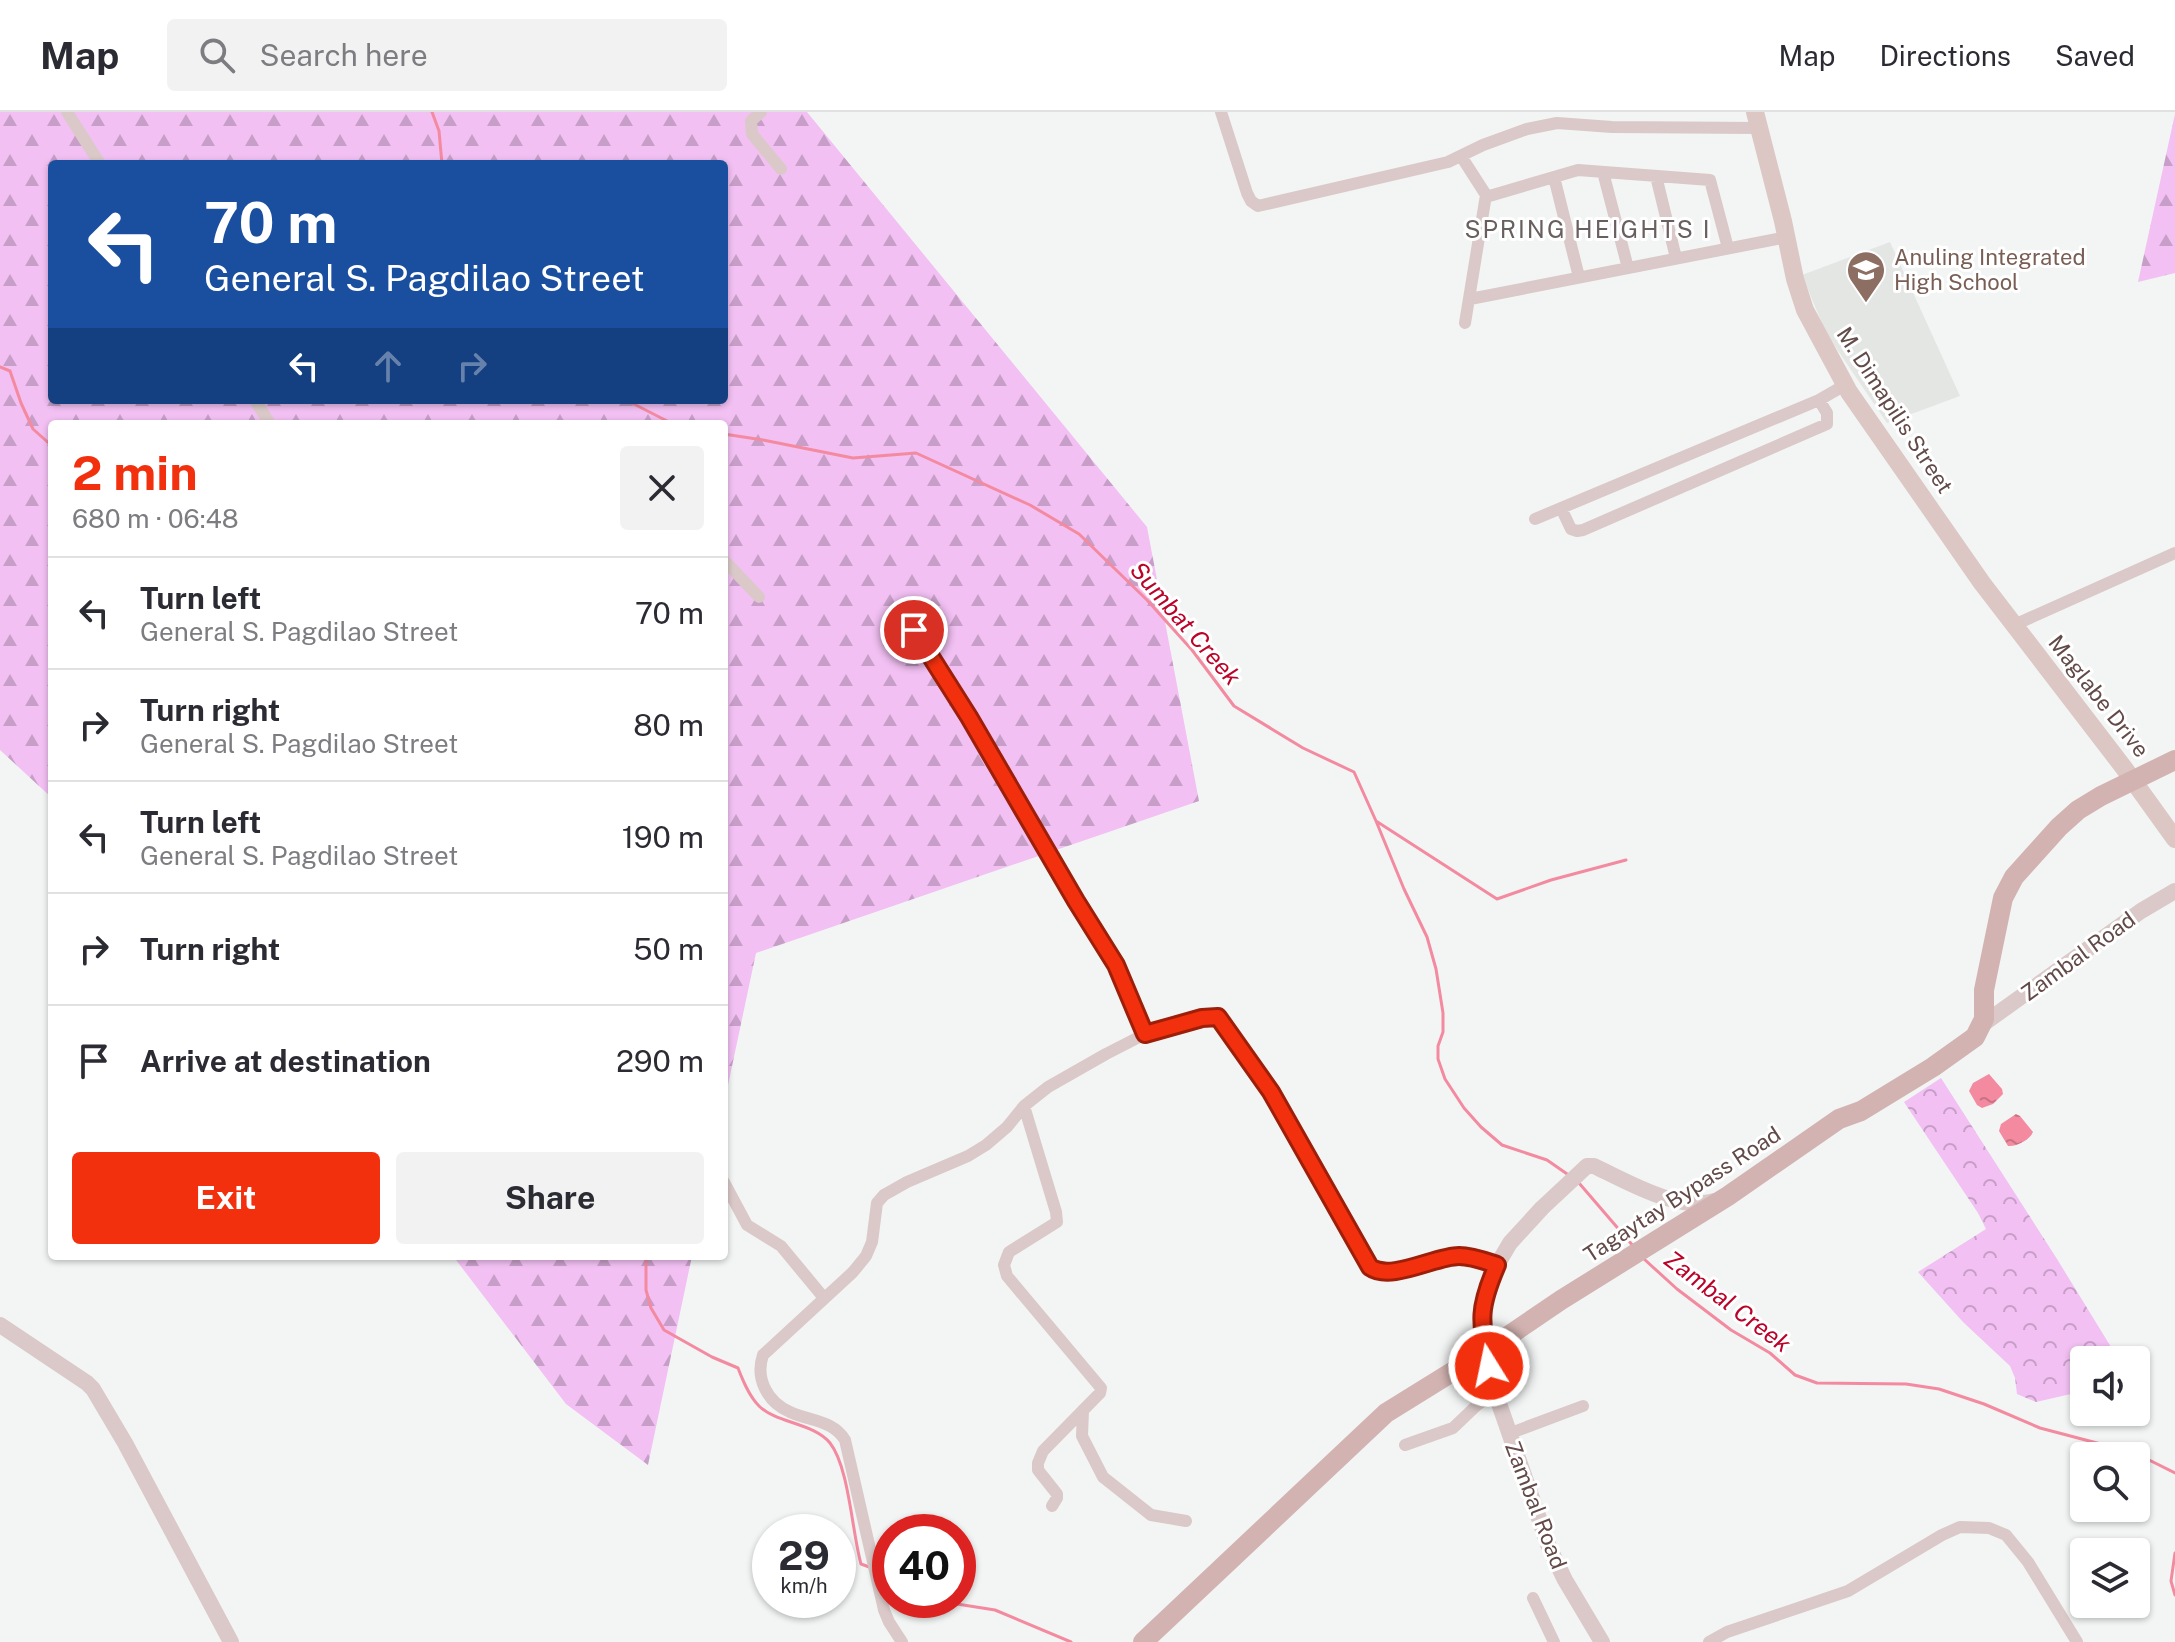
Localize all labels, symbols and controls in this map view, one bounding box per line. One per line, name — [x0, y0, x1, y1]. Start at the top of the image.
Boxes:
search box — [167, 19, 727, 91]
text: Map — [40, 33, 119, 78]
icon: search — [195, 33, 239, 77]
text: Search here — [259, 37, 428, 73]
text: Map — [1779, 39, 1835, 72]
text: Directions — [1879, 39, 2011, 72]
text: Saved — [2055, 39, 2135, 72]
text: 70 m — [204, 190, 337, 256]
icon: left — [72, 192, 176, 296]
district label: SPRING HEIGHTS I — [1464, 215, 1712, 243]
place label: Anuling Integrated High School — [1894, 244, 2086, 295]
school or university icon: Anuling Integrated High School — [1845, 249, 1887, 304]
text: General S. Pagdilao Street — [204, 257, 645, 299]
street label: M. Dimapilis Street — [1832, 322, 1958, 498]
icon: left — [282, 344, 326, 388]
icon: ahead — [366, 344, 410, 388]
icon: right — [450, 344, 494, 388]
text: 2 min — [72, 444, 198, 501]
button: close — [620, 446, 704, 530]
text: 680 m · 06:48 — [72, 503, 239, 534]
water label: Sumbat Creek — [1125, 556, 1247, 690]
text: Turn left — [140, 580, 261, 616]
icon: left — [72, 591, 116, 635]
text: 70 m — [635, 595, 704, 631]
pin — [880, 596, 948, 664]
icon: arrive — [892, 608, 936, 652]
text: General S. Pagdilao Street — [140, 616, 458, 647]
street label: Maglabe Drive — [2043, 630, 2155, 762]
text: Turn right — [140, 692, 280, 728]
icon: right — [72, 703, 116, 747]
text: 80 m — [633, 707, 704, 743]
text: General S. Pagdilao Street — [140, 728, 458, 759]
text: Turn left — [140, 804, 261, 840]
icon: left — [72, 815, 116, 859]
text: 190 m — [622, 819, 704, 855]
text: General S. Pagdilao Street — [140, 840, 458, 871]
street label: Zambal Road — [2016, 906, 2140, 1006]
icon: right — [72, 927, 116, 971]
text: Turn right — [140, 931, 280, 967]
text: 50 m — [633, 931, 704, 967]
icon: arrive — [72, 1039, 116, 1083]
text: Arrive at destination — [140, 1043, 431, 1079]
text: 290 m — [616, 1043, 704, 1079]
street label: Tagaytay Bypass Road — [1579, 1121, 1785, 1267]
button: Exit — [72, 1152, 380, 1244]
button: Share — [396, 1152, 704, 1244]
water label: Zambal Creek — [1659, 1244, 1797, 1358]
position arrow — [1447, 1324, 1531, 1408]
map controls — [2070, 1346, 2150, 1618]
button: sound — [2070, 1346, 2150, 1426]
street label: Zambal Road — [1500, 1438, 1572, 1572]
button: search — [2070, 1442, 2150, 1522]
speed limit sign: 40 — [872, 1514, 976, 1618]
text: 29 — [778, 1532, 830, 1579]
button: layers — [2070, 1538, 2150, 1618]
text: km/h — [780, 1574, 828, 1598]

